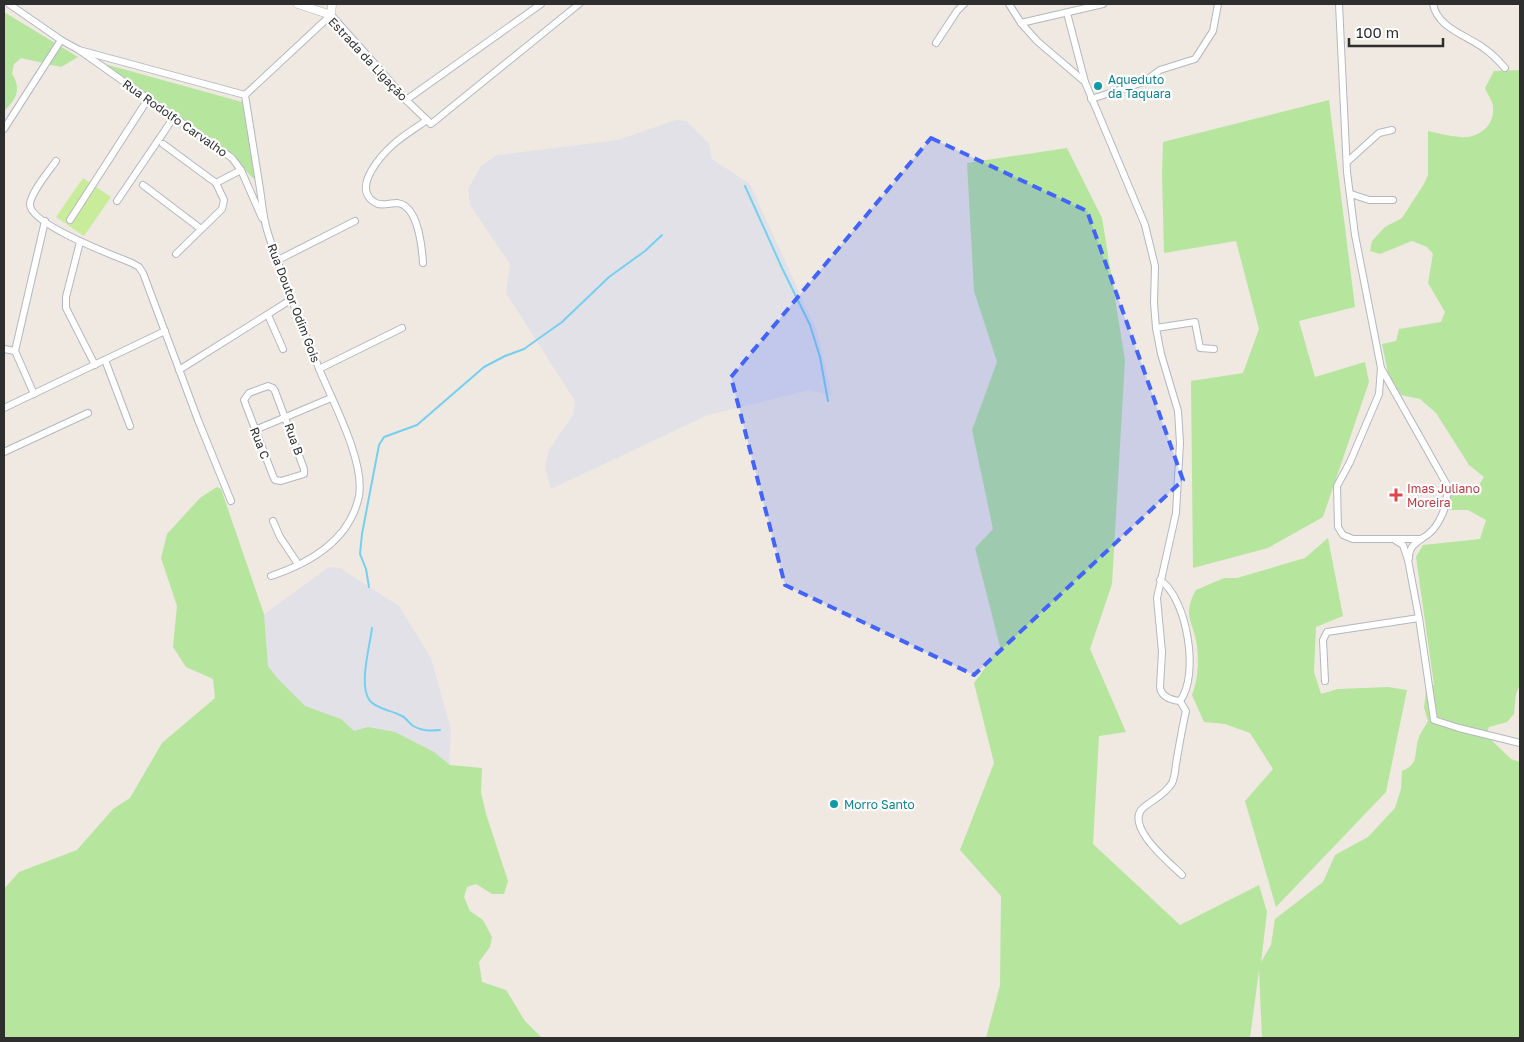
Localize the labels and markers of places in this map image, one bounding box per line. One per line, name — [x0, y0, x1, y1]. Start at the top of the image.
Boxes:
place label: Aqueduto da Taquara — [1108, 72, 1171, 101]
marker: Aqueduto da Taquara — [1092, 80, 1104, 92]
place label: Imas Juliano Moreira — [1407, 481, 1480, 510]
marker: Imas Juliano Moreira — [1389, 488, 1403, 502]
place label: Morro Santo — [844, 797, 915, 812]
marker: Morro Santo — [828, 798, 840, 810]

